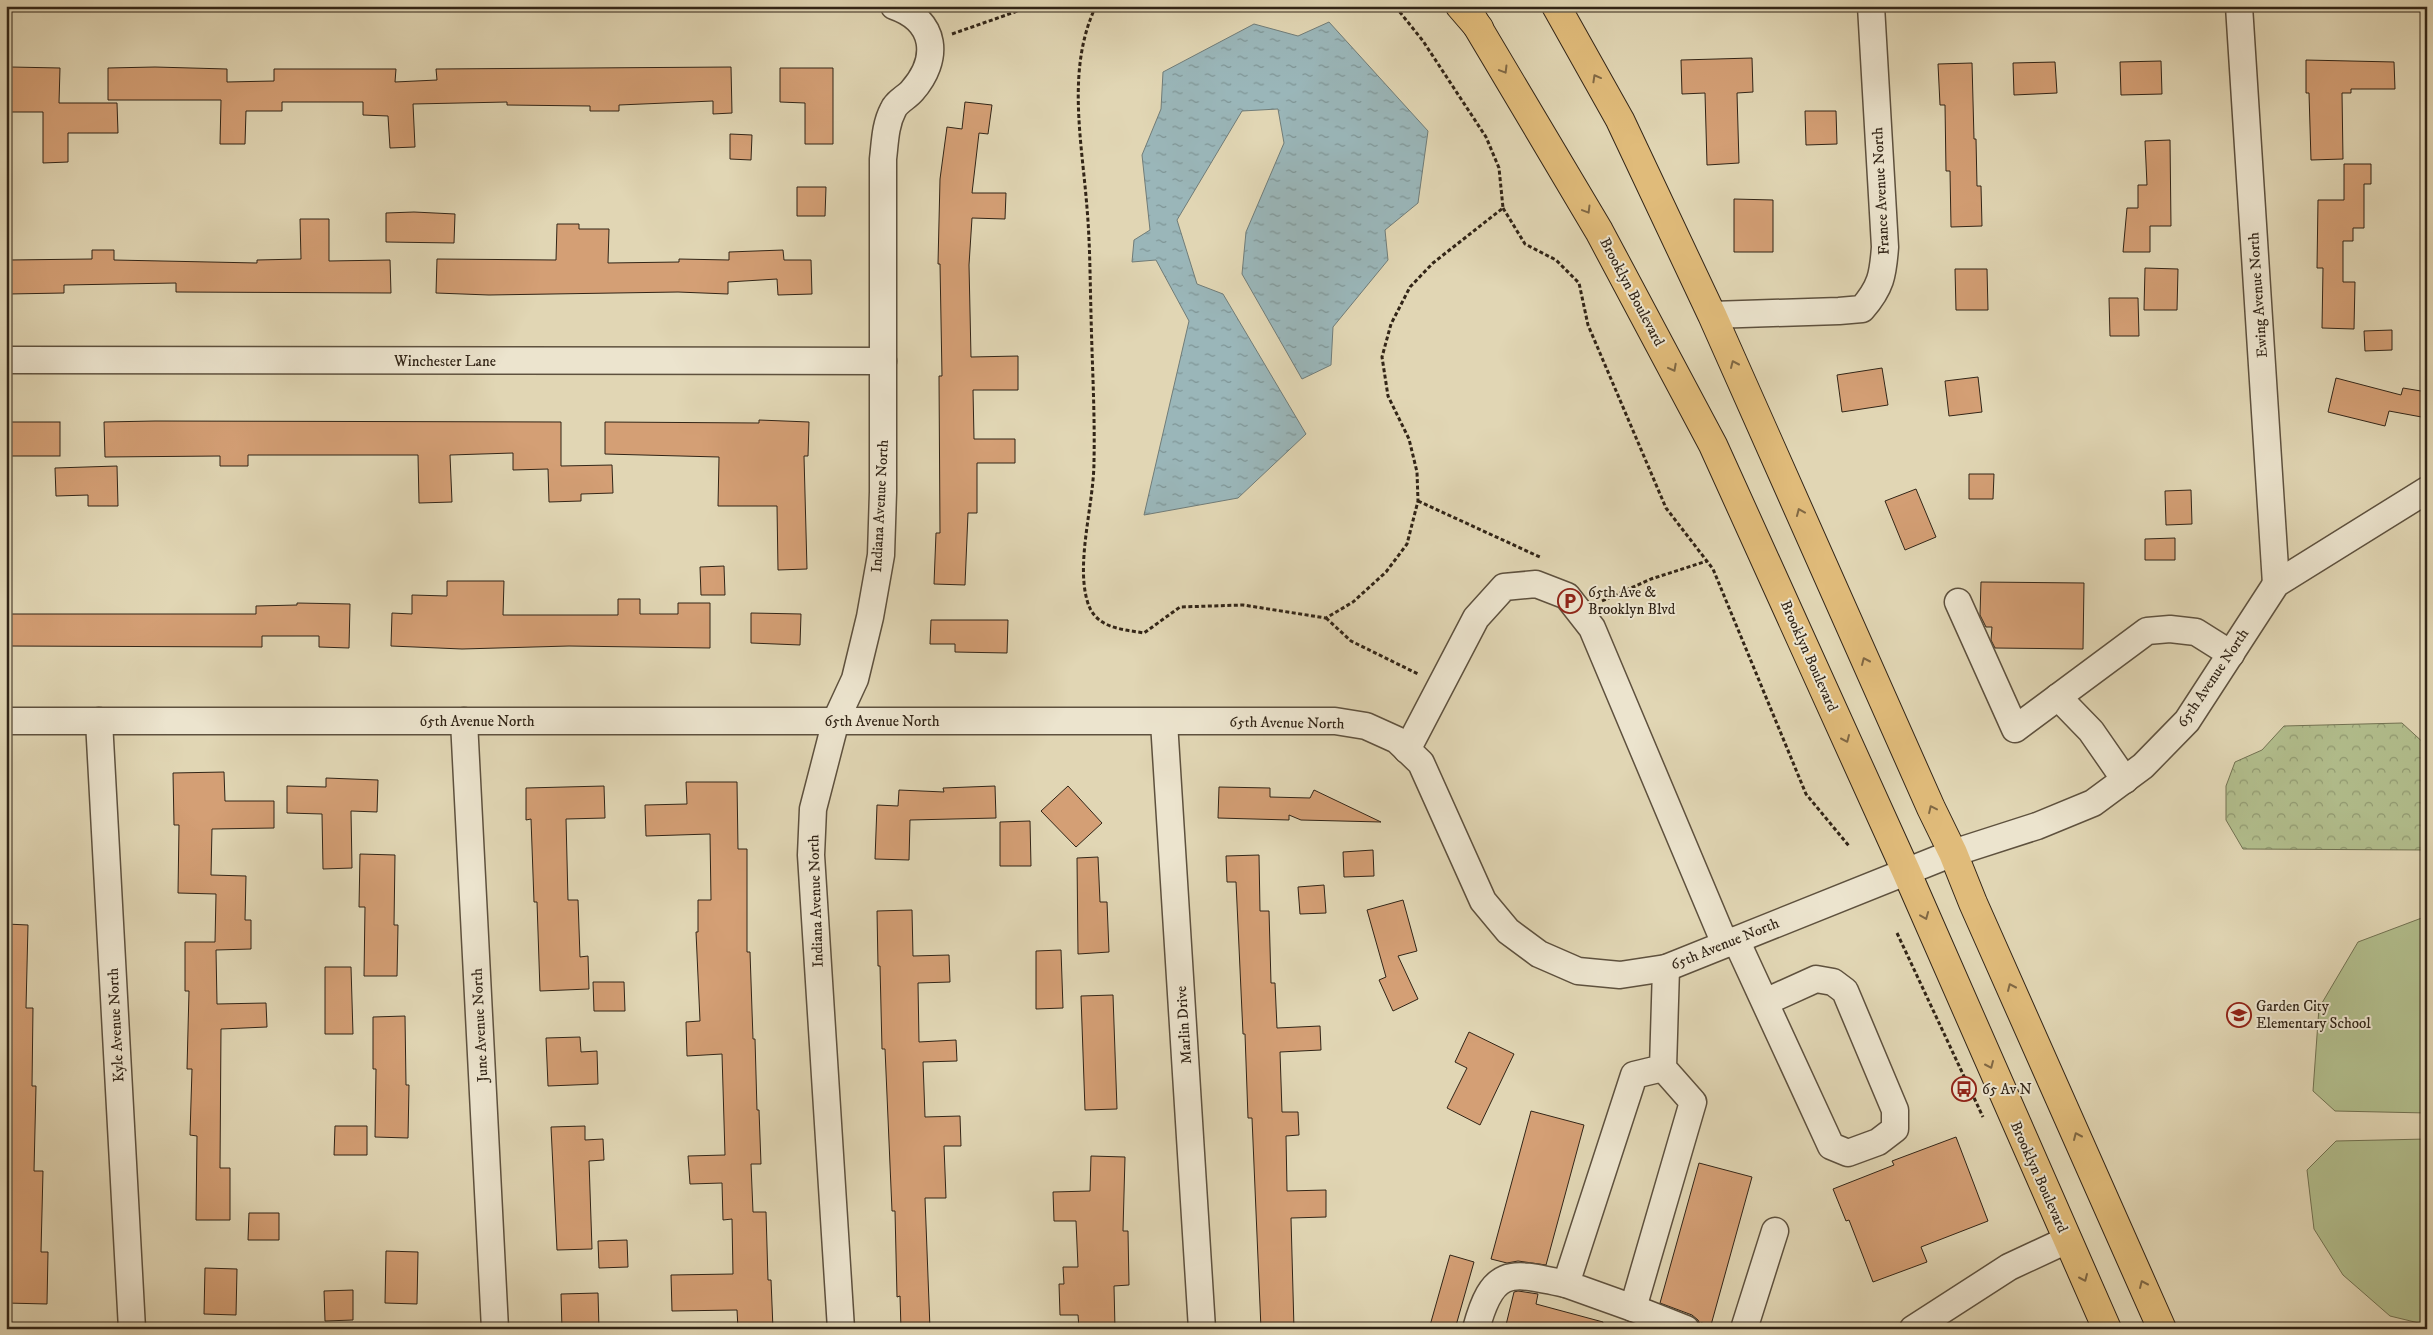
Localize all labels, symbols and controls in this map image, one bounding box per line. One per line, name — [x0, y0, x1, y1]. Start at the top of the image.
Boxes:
one-way arrow — [1497, 65, 1507, 74]
one-way arrow — [1592, 74, 1602, 83]
street label: France Avenue North — [1868, 126, 1894, 255]
one-way arrow — [1580, 204, 1590, 213]
street label: Ewing Avenue North — [2244, 231, 2272, 359]
street label: Brooklyn Boulevard — [1595, 234, 1669, 350]
street label: Winchester Lane — [393, 352, 496, 371]
one-way arrow — [1729, 360, 1740, 369]
one-way arrow — [1667, 363, 1677, 372]
street label: Indiana Avenue North — [867, 439, 893, 573]
one-way arrow — [1796, 508, 1806, 517]
place label: 65th Ave & Brooklyn Blvd — [1588, 583, 1676, 619]
parking icon: 65th Ave & Brooklyn Blvd — [1557, 588, 1583, 614]
street label: Brooklyn Boulevard — [1776, 597, 1842, 715]
street label: 65th Avenue North — [2173, 625, 2253, 731]
one-way arrow — [1861, 657, 1872, 666]
street label: 65th Avenue North — [419, 712, 535, 731]
street label: 65th Avenue North — [824, 712, 940, 731]
street label: 65th Avenue North — [1229, 712, 1345, 734]
one-way arrow — [1840, 734, 1851, 743]
one-way arrow — [1927, 805, 1938, 814]
street label: Indiana Avenue North — [804, 834, 828, 968]
one-way arrow — [1918, 911, 1929, 920]
street label: 65th Avenue North — [1668, 914, 1782, 974]
street label: Kyle Avenue North — [104, 967, 128, 1083]
street label: June Avenue North — [468, 967, 493, 1084]
one-way arrow — [2006, 983, 2017, 992]
street label: Marlin Drive — [1172, 985, 1196, 1065]
place label: Garden City Elementary School — [2256, 997, 2371, 1033]
school or university icon: Garden City Elementary School — [2226, 1002, 2252, 1028]
one-way arrow — [1984, 1060, 1994, 1069]
bus stop icon: 65 Av N — [1951, 1076, 1977, 1102]
place label: 65 Av N — [1982, 1080, 2032, 1099]
street label: Brooklyn Boulevard — [2006, 1118, 2072, 1236]
one-way arrow — [2072, 1132, 2083, 1141]
one-way arrow — [2077, 1273, 2088, 1282]
one-way arrow — [2138, 1280, 2149, 1289]

